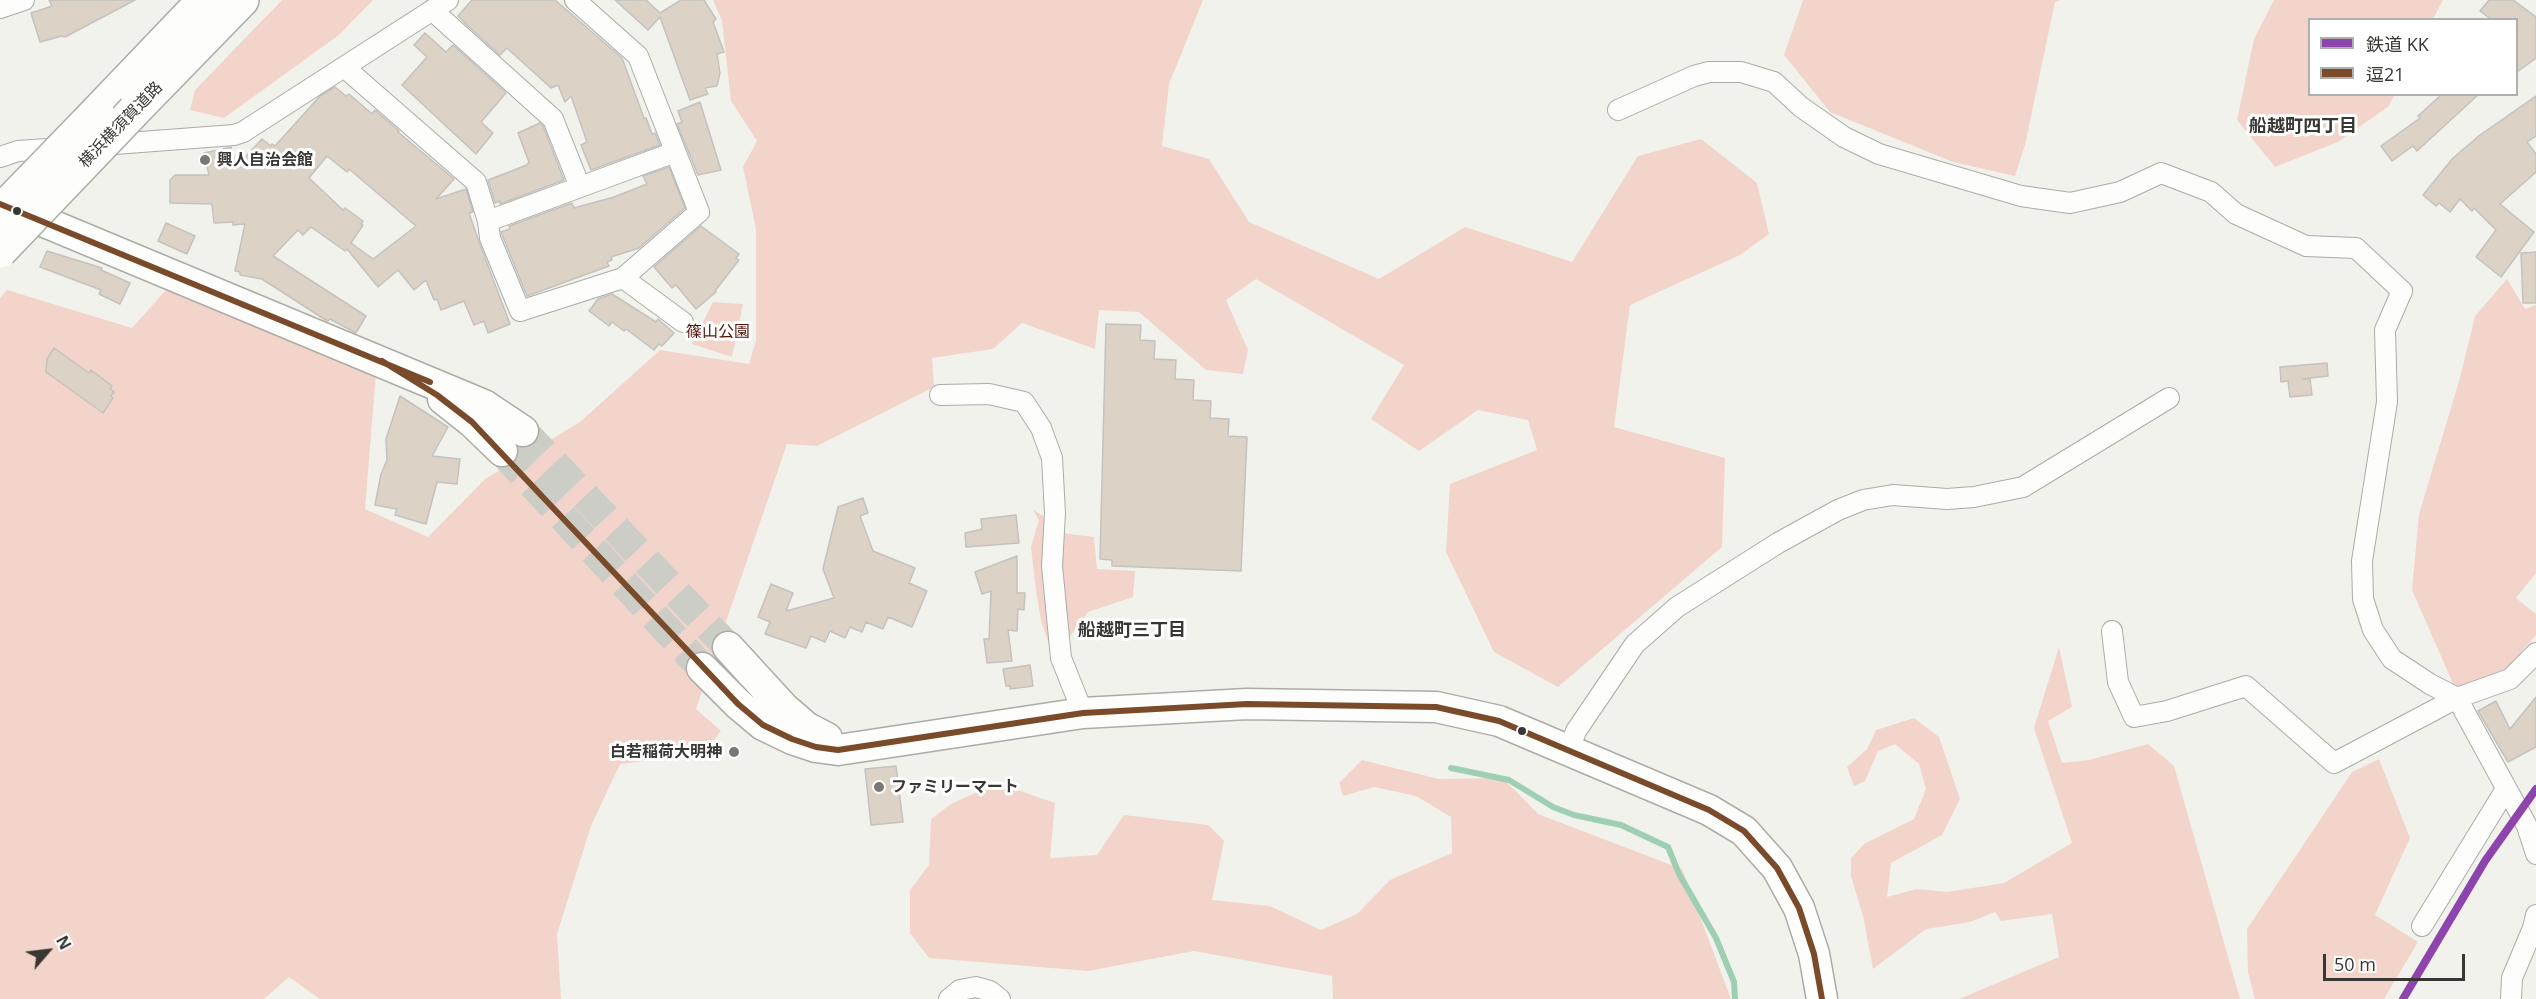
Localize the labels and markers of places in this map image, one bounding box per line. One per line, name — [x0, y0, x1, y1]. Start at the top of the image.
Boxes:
place label: 興人自治会館 — [217, 150, 313, 170]
marker: 興人自治会館 — [198, 153, 212, 167]
unlabelled marker — [11, 205, 23, 217]
unlabelled marker — [1516, 725, 1528, 737]
place label: 白若稲荷大明神 — [610, 742, 722, 762]
marker: 白若稲荷大明神 — [727, 745, 741, 759]
place label: ファミリーマート — [891, 777, 1019, 797]
marker: ファミリーマート — [872, 780, 886, 794]

